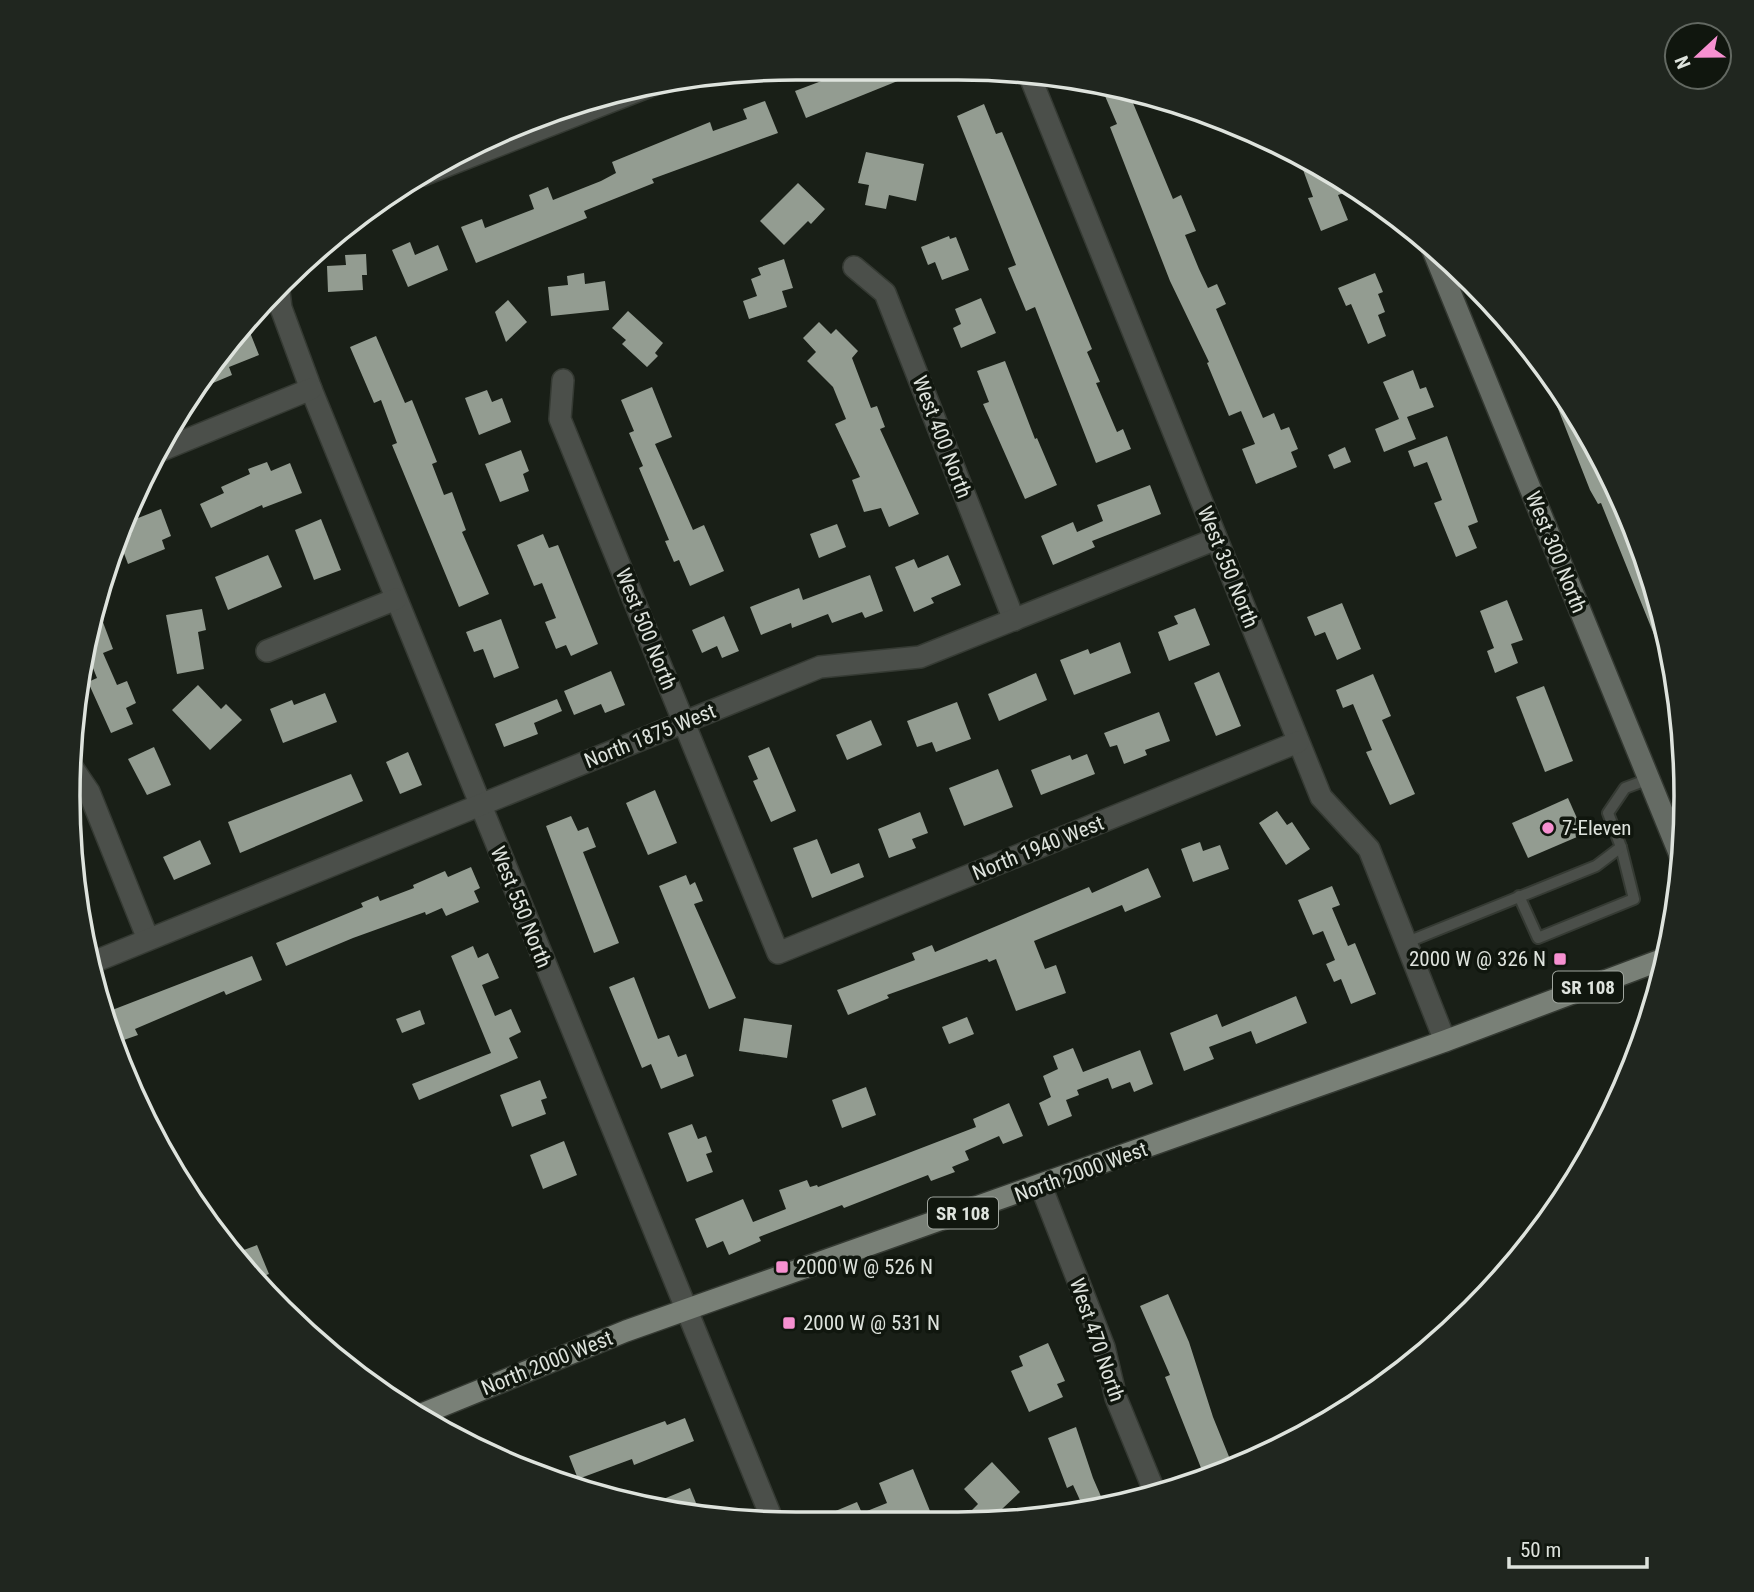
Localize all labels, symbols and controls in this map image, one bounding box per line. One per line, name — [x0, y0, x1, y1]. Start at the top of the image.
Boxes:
north arrow — [1663, 21, 1733, 91]
text: N — [1670, 52, 1696, 72]
street label: West 400 North — [908, 373, 976, 501]
street label: West 300 North — [1521, 488, 1591, 616]
street label: West 350 North — [1193, 503, 1263, 631]
street label: West 500 North — [611, 565, 681, 693]
street label: North 1875 West — [581, 699, 719, 773]
street label: North 1940 West — [969, 811, 1107, 885]
place label: 7-Eleven — [1562, 816, 1631, 840]
marker: 7-Eleven — [1540, 820, 1556, 836]
street label: West 550 North — [486, 843, 556, 971]
place label: 2000 W @ 326 N — [1409, 947, 1546, 971]
marker: 2000 W @ 326 N — [1552, 951, 1568, 967]
road number: SR 108 — [1553, 972, 1623, 1002]
street label: North 2000 West — [1011, 1137, 1151, 1207]
road number: SR 108 — [928, 1198, 998, 1228]
place label: 2000 W @ 526 N — [796, 1255, 933, 1279]
marker: 2000 W @ 526 N — [774, 1259, 790, 1275]
street label: West 470 North — [1065, 1275, 1129, 1405]
place label: 2000 W @ 531 N — [803, 1311, 940, 1335]
marker: 2000 W @ 531 N — [781, 1315, 797, 1331]
street label: North 2000 West — [478, 1326, 616, 1400]
scale bar — [1509, 1526, 1647, 1570]
text: 50 m — [1520, 1538, 1561, 1562]

